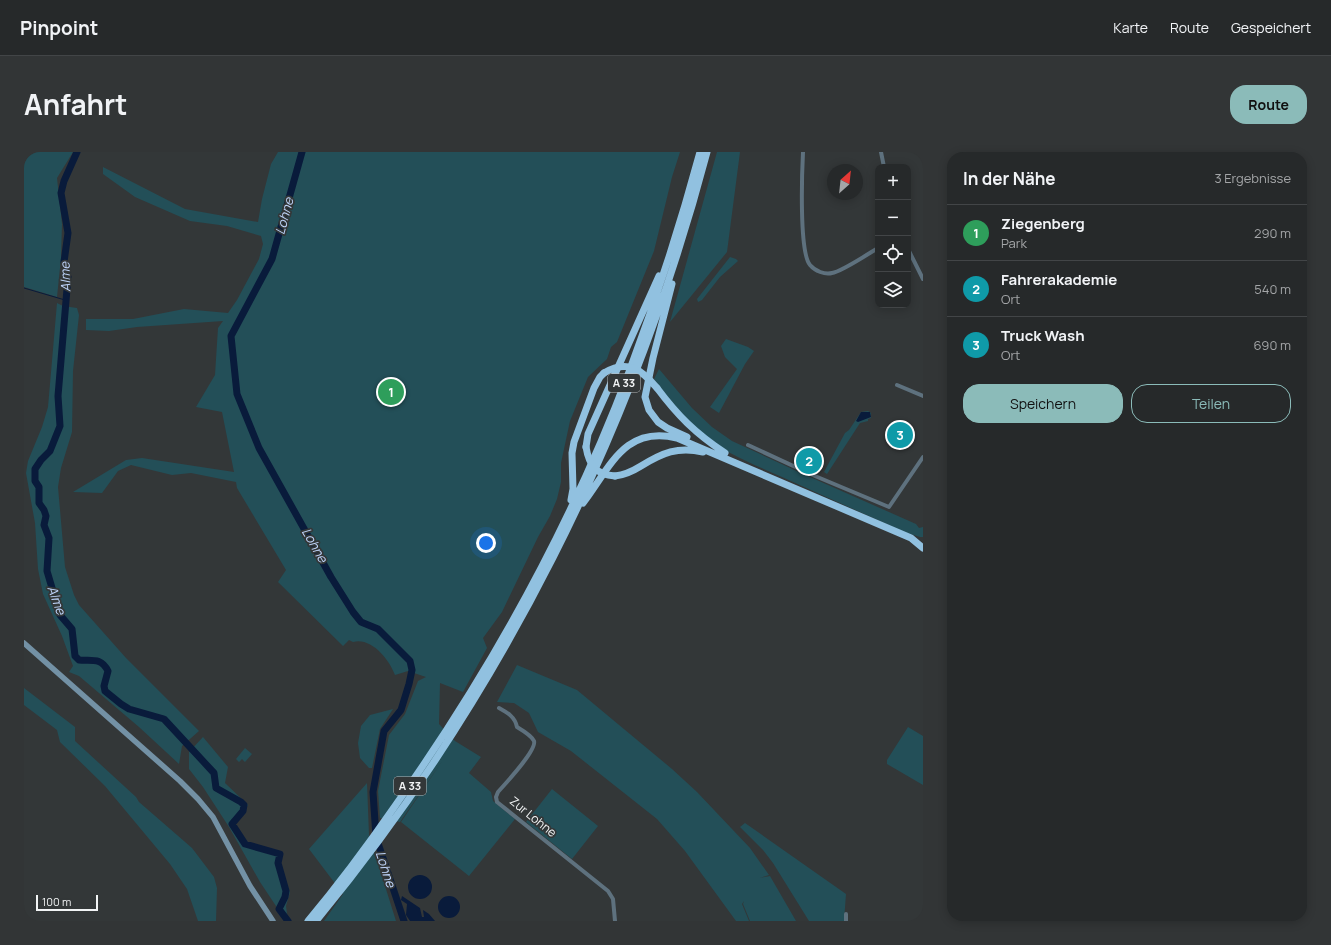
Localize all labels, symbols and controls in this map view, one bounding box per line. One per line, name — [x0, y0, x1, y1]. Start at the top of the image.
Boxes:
text: Pinpoint — [20, 15, 98, 41]
text: Karte — [1113, 18, 1148, 37]
text: Route — [1170, 18, 1209, 37]
text: Gespeichert — [1231, 18, 1311, 37]
text: Anfahrt — [24, 85, 127, 123]
button: Route — [1230, 85, 1307, 124]
north arrow — [827, 164, 863, 200]
map controls — [875, 164, 911, 308]
button: + — [875, 164, 911, 200]
text: In der Nähe — [963, 167, 1056, 190]
text: 3 Ergebnisse — [1214, 169, 1291, 187]
water label: Lohne — [270, 194, 298, 236]
button: − — [875, 200, 911, 236]
text: Ziegenberg — [1001, 213, 1085, 234]
text: 1 — [973, 224, 979, 242]
text: 290 m — [1254, 224, 1291, 242]
text: Park — [1001, 234, 1027, 252]
button: locate — [875, 236, 911, 272]
water label: Alme — [55, 260, 75, 292]
text: Fahrerakademie — [1001, 269, 1117, 290]
button: layers — [875, 272, 911, 308]
text: 2 — [972, 280, 980, 298]
text: 540 m — [1254, 280, 1291, 298]
text: Ort — [1001, 290, 1020, 308]
text: Truck Wash — [1001, 325, 1085, 346]
text: 3 — [972, 336, 980, 354]
text: 690 m — [1253, 336, 1291, 354]
text: Ort — [1001, 346, 1020, 364]
road number: A 33 — [608, 374, 640, 392]
pin: 1 — [378, 377, 404, 407]
button: Speichern — [963, 384, 1123, 423]
button: Teilen — [1131, 384, 1291, 423]
pin: 3 — [887, 420, 913, 450]
pin: 2 — [796, 446, 822, 476]
water label: Lohne — [298, 524, 333, 567]
your location — [476, 533, 496, 553]
water label: Alme — [43, 583, 71, 618]
road number: A 33 — [394, 777, 426, 795]
street label: Zur Lohne — [506, 792, 560, 841]
water label: Lohne — [372, 848, 401, 891]
scale bar — [36, 893, 98, 912]
text: 100 m — [42, 894, 71, 909]

